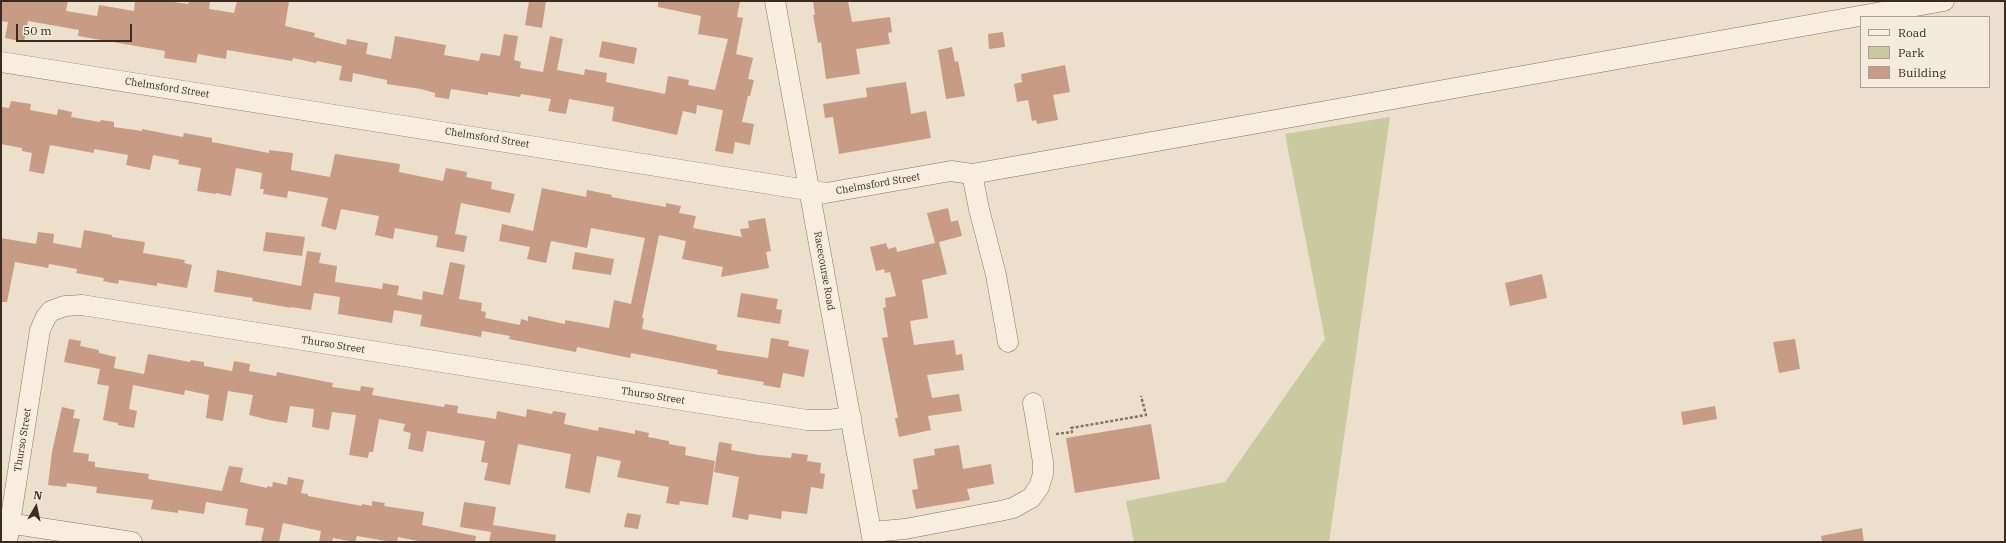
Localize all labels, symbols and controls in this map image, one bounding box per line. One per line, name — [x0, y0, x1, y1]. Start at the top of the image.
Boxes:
scale bar — [18, 16, 134, 42]
legend — [1860, 16, 1990, 88]
text: 50 m — [23, 23, 52, 38]
text: Road — [1898, 25, 1927, 40]
text: Park — [1898, 45, 1924, 60]
text: Building — [1898, 65, 1946, 80]
street label: Chelmsford Street — [124, 75, 210, 101]
street label: Chelmsford Street — [444, 125, 530, 151]
street label: Chelmsford Street — [835, 171, 921, 197]
street label: Racecourse Road — [811, 230, 837, 312]
street label: Thurso Street — [300, 334, 366, 356]
street label: Thurso Street — [620, 385, 686, 407]
street label: Thurso Street — [12, 407, 34, 473]
north arrow — [16, 487, 56, 527]
text: N — [32, 488, 43, 503]

